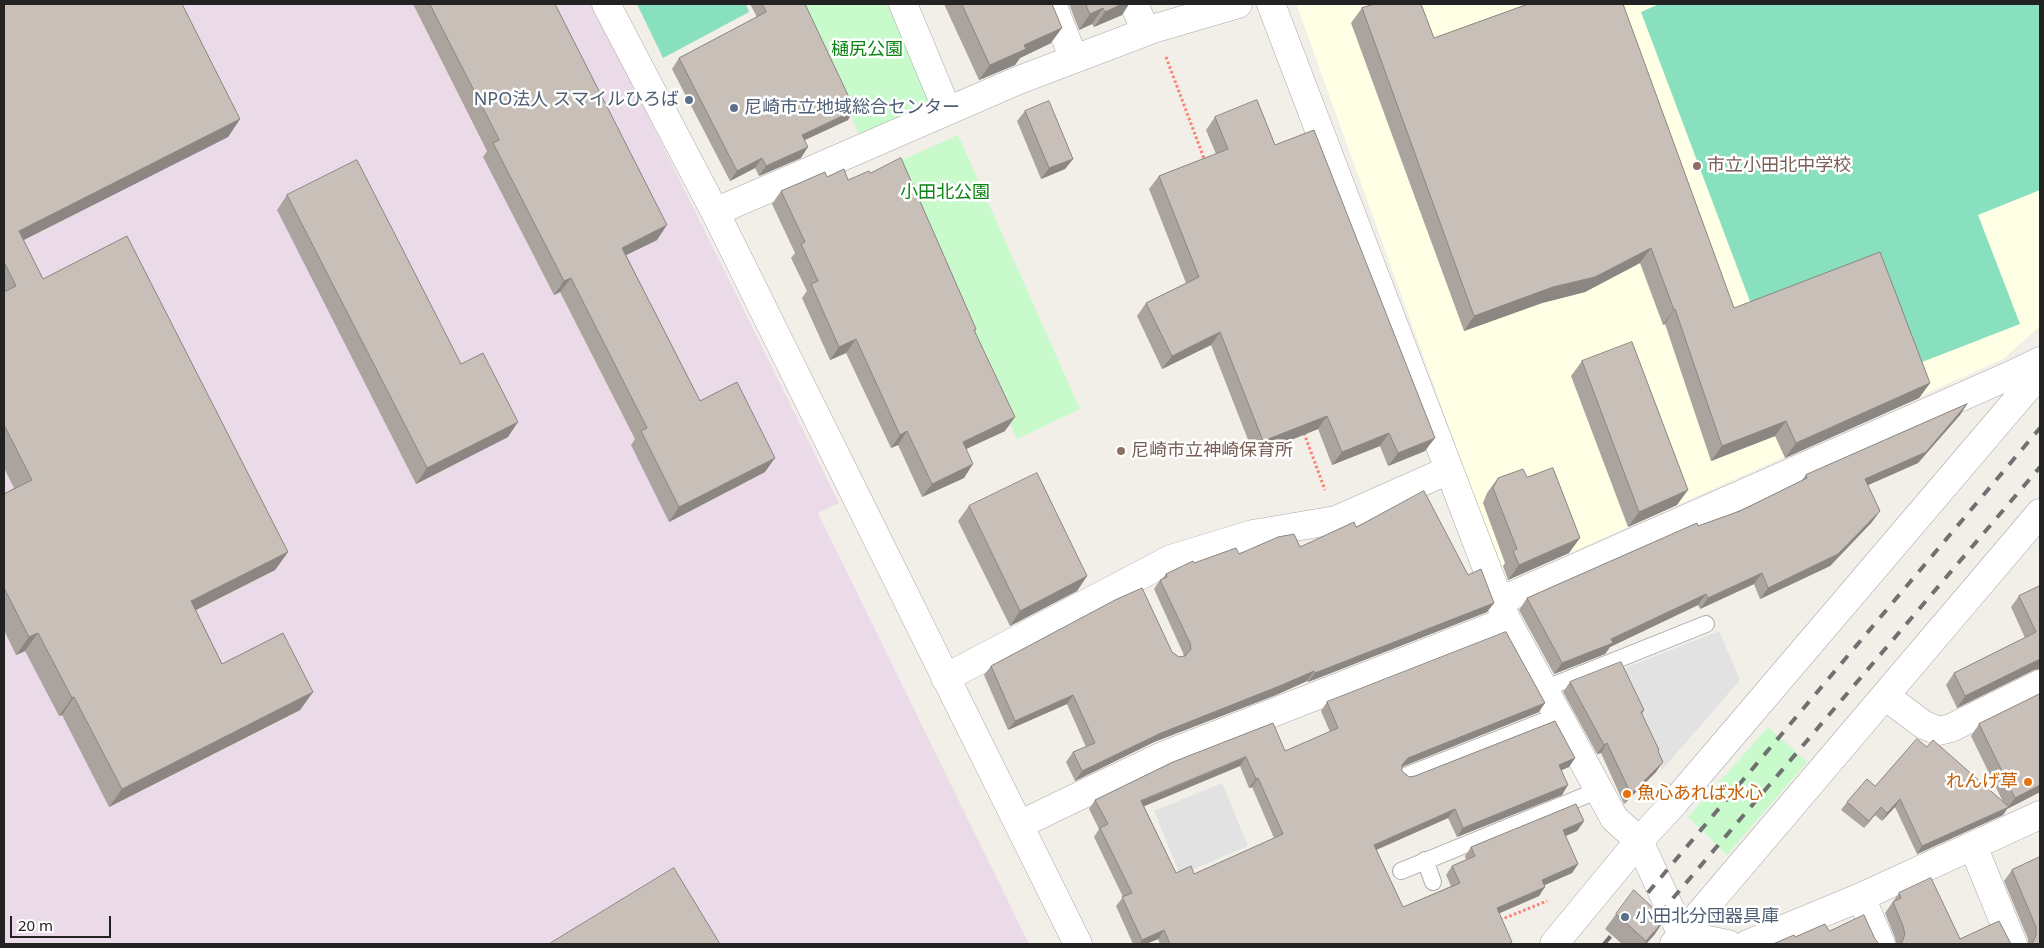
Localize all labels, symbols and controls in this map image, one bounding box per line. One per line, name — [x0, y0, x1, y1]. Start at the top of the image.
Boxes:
park label: 樋尻公園 — [831, 39, 903, 61]
place label: NPO法人 スマイルひろば — [474, 89, 679, 111]
marker: NPO法人 スマイルひろば — [683, 94, 695, 106]
place label: 尼崎市立地域総合センター — [744, 97, 960, 119]
marker: 尼崎市立地域総合センター — [728, 102, 740, 114]
place label: 市立小田北中学校 — [1707, 155, 1851, 177]
marker: 市立小田北中学校 — [1691, 160, 1703, 172]
park label: 小田北公園 — [900, 182, 990, 204]
place label: 尼崎市立神崎保育所 — [1131, 440, 1293, 462]
marker: 尼崎市立神崎保育所 — [1115, 445, 1127, 457]
place label: れんげ草 — [1946, 771, 2018, 793]
marker: れんげ草 — [2022, 776, 2034, 788]
place label: 魚心あれば水心 — [1637, 783, 1763, 805]
marker: 魚心あれば水心 — [1621, 788, 1633, 800]
scale bar — [12, 906, 114, 938]
place label: 小田北分団器具庫 — [1635, 906, 1779, 928]
marker: 小田北分団器具庫 — [1619, 911, 1631, 923]
text: 20 m — [18, 915, 53, 935]

